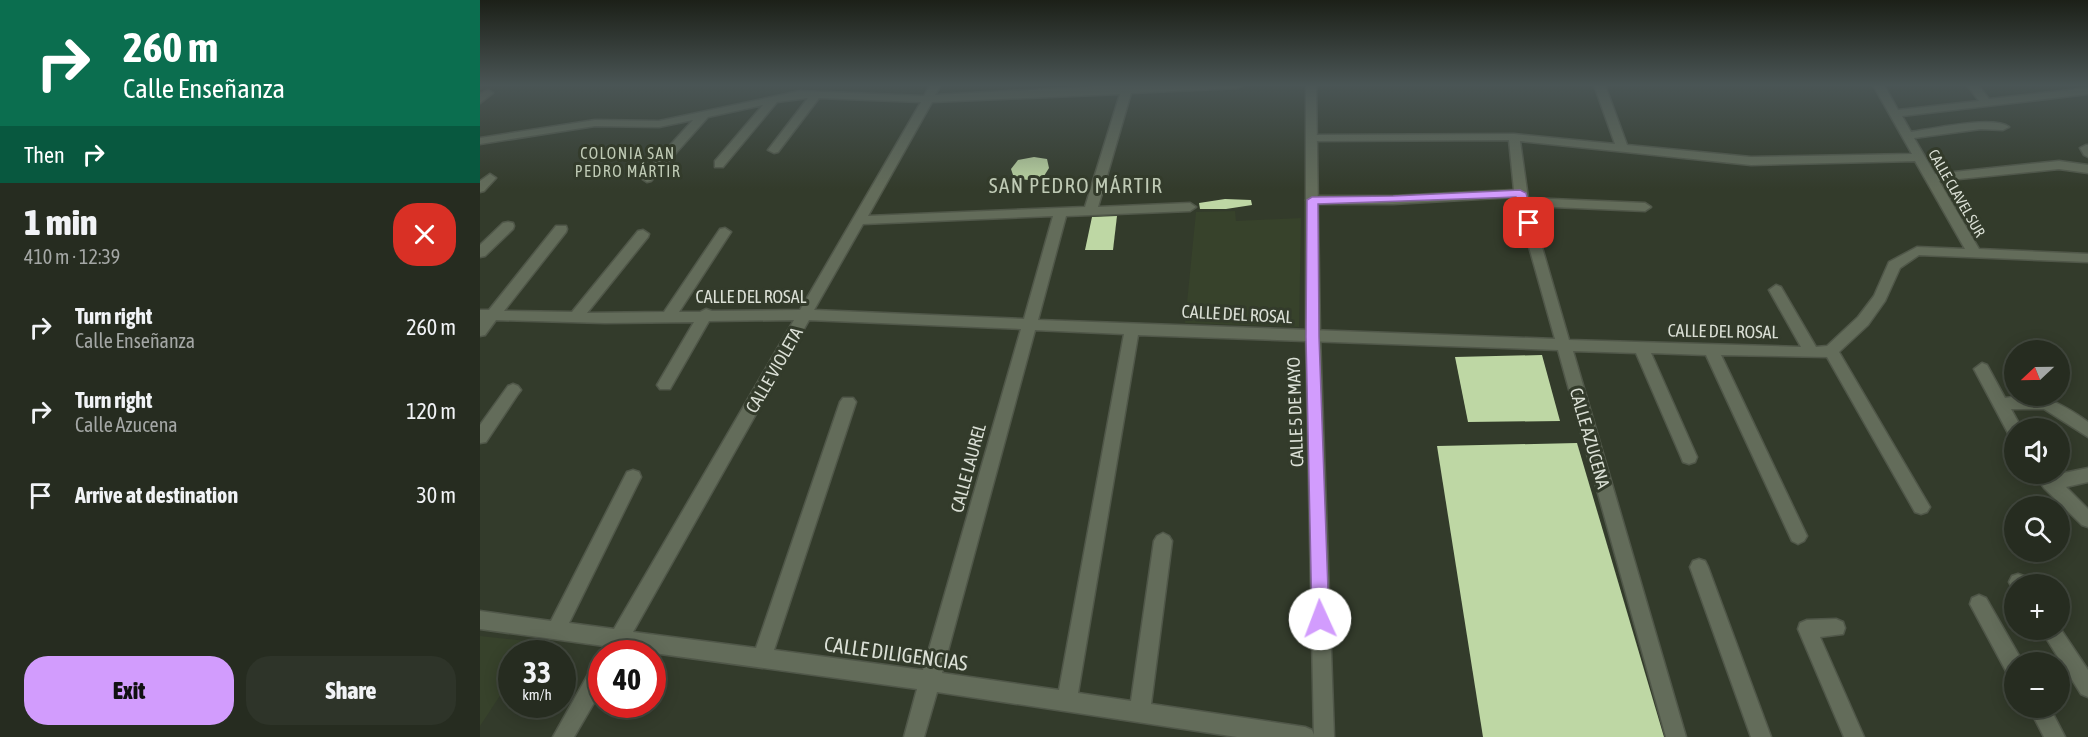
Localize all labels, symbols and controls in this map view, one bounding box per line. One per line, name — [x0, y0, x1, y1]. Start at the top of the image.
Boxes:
text: 260 m — [123, 23, 218, 71]
icon: right — [24, 24, 102, 102]
text: Calle Enseñanza — [123, 73, 285, 104]
icon: right — [77, 138, 110, 171]
text: Then — [24, 142, 65, 168]
district label: COLONIA SAN PEDRO MÁRTIR — [575, 144, 681, 180]
street label: CALLE CLAVEL SUR — [1925, 146, 1989, 240]
district label: SAN PEDRO MÁRTIR — [989, 173, 1163, 197]
pin — [1503, 197, 1554, 248]
text: 1 min — [24, 201, 98, 243]
button: close — [393, 203, 456, 266]
icon: arrive — [1512, 206, 1545, 239]
text: 410 m · 12:39 — [24, 245, 120, 268]
street label: CALLE DEL ROSAL — [696, 286, 806, 307]
street label: CALLE DEL ROSAL — [1181, 301, 1293, 327]
text: Turn right — [75, 303, 152, 329]
icon: right — [24, 311, 57, 344]
text: 260 m — [406, 314, 456, 340]
street label: CALLE DEL ROSAL — [1667, 320, 1779, 342]
street label: CALLE VIOLETA — [741, 323, 807, 417]
text: Calle Enseñanza — [75, 329, 195, 352]
north arrow — [2004, 340, 2070, 406]
map controls — [2004, 340, 2070, 718]
street label: CALLE 5 DE MAYO — [1283, 357, 1307, 467]
street label: CALLE AZUCENA — [1566, 385, 1614, 491]
text: Turn right — [75, 387, 152, 413]
icon: right — [24, 395, 57, 428]
text: 120 m — [406, 398, 456, 424]
text: Calle Azucena — [75, 413, 178, 436]
button: sound — [2004, 418, 2070, 484]
street label: CALLE LAUREL — [946, 421, 990, 515]
icon: arrive — [24, 479, 57, 512]
text: Arrive at destination — [75, 482, 238, 508]
text: 30 m — [416, 482, 456, 508]
button: search — [2004, 496, 2070, 562]
button: + — [2004, 574, 2070, 640]
position arrow — [1288, 587, 1352, 651]
street label: CALLE DILIGENCIAS — [823, 631, 970, 675]
speed limit sign: 40 — [588, 640, 666, 718]
button: − — [2004, 652, 2070, 718]
text: 33 — [523, 655, 551, 689]
button: Exit — [24, 656, 234, 725]
button: Share — [246, 656, 456, 725]
text: km/h — [522, 686, 552, 703]

